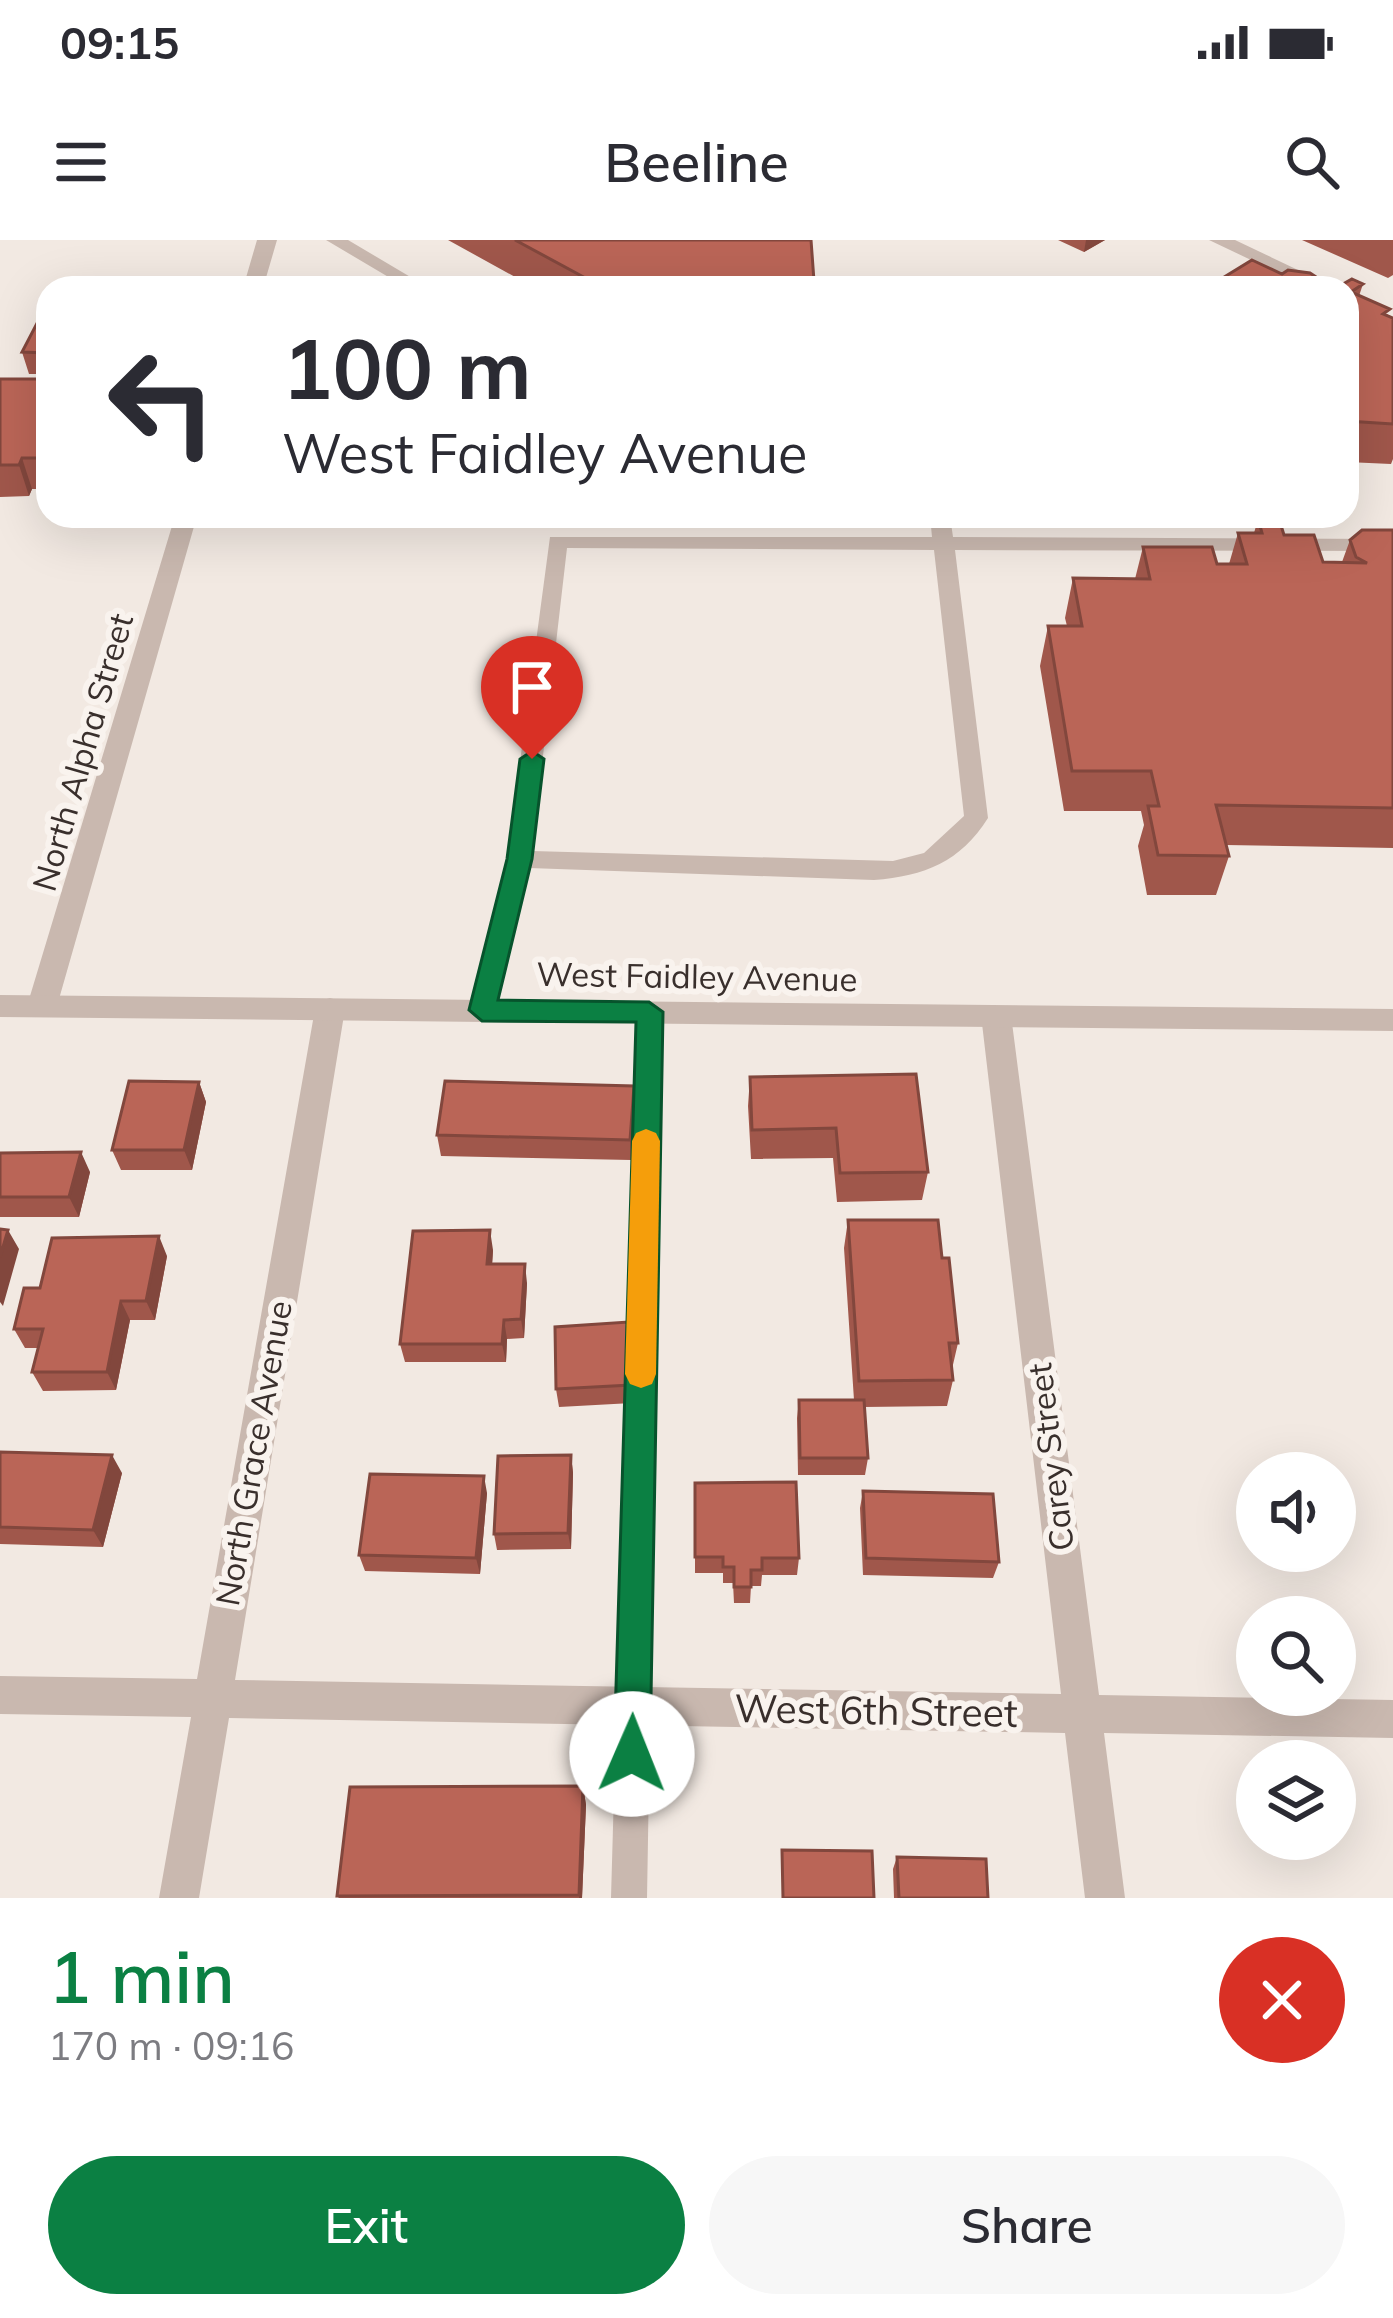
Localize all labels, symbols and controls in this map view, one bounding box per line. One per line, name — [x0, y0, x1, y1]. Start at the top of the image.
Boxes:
text: 09:15 — [60, 14, 179, 70]
text: Beeline — [604, 128, 789, 196]
icon: menu — [48, 129, 114, 195]
icon: search — [1279, 129, 1345, 195]
text: 100 m — [282, 315, 532, 420]
icon: left — [84, 324, 240, 480]
text: West Faidley Avenue — [282, 419, 807, 487]
street label: North Alpha Street — [23, 609, 141, 895]
pin — [481, 636, 583, 759]
icon: arrive — [499, 654, 565, 720]
street label: West Faidley Avenue — [536, 953, 858, 999]
street label: North Grace Avenue — [206, 1297, 300, 1609]
street label: Carey Street — [1018, 1361, 1082, 1553]
map controls — [1236, 1452, 1356, 1860]
button: sound — [1236, 1452, 1356, 1572]
button: search — [1236, 1596, 1356, 1716]
street label: West 6th Street — [734, 1683, 1018, 1737]
position arrow — [569, 1691, 695, 1817]
button: layers — [1236, 1740, 1356, 1860]
text: 1 min — [48, 1931, 235, 2021]
button: close — [1219, 1937, 1345, 2063]
text: 170 m · 09:16 — [48, 2021, 294, 2070]
button: Exit — [48, 2156, 685, 2294]
button: Share — [709, 2156, 1345, 2294]

